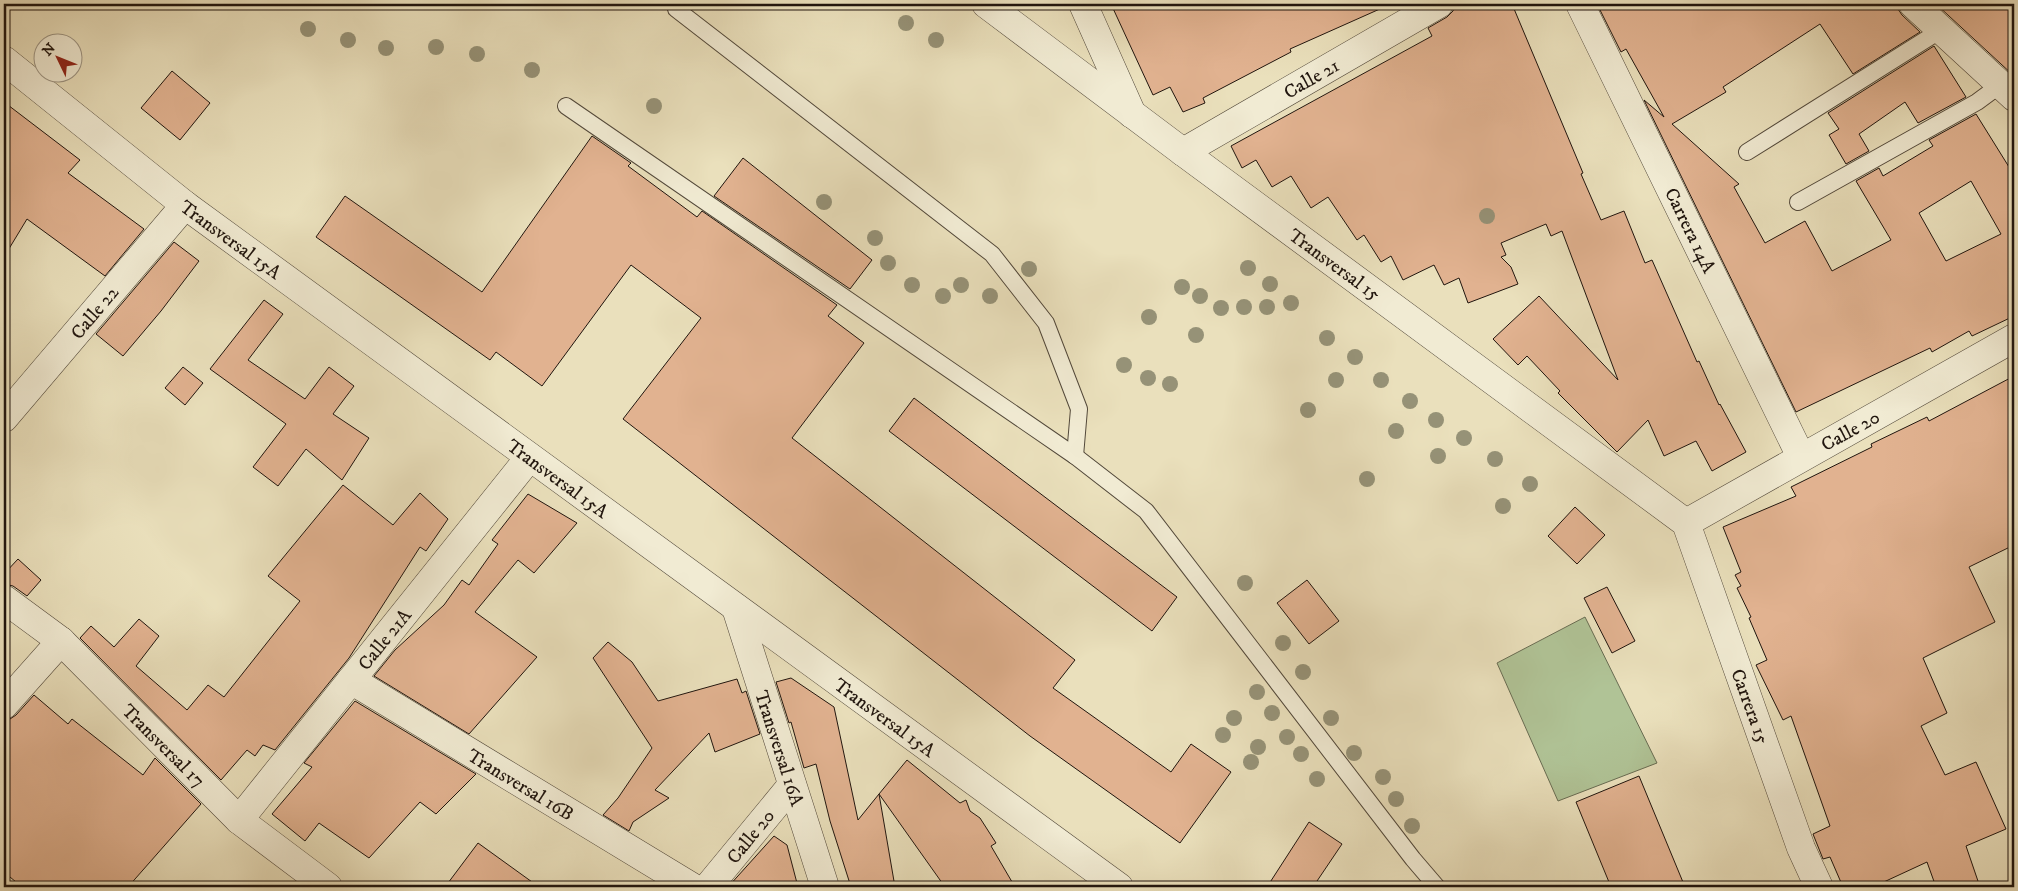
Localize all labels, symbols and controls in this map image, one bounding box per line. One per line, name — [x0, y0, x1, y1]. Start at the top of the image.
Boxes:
north arrow — [32, 32, 82, 82]
text: N — [39, 39, 60, 60]
street label: Calle 21 — [1280, 54, 1344, 104]
street label: Carrera 14A — [1659, 184, 1721, 278]
street label: Transversal 15A — [175, 196, 286, 285]
street label: Transversal 15 — [1284, 224, 1385, 306]
street label: Calle 22 — [66, 281, 125, 344]
street label: Calle 20 — [1817, 406, 1884, 457]
street label: Transversal 15A — [502, 435, 613, 524]
street label: Calle 21A — [353, 604, 417, 675]
street label: Carrera 15 — [1725, 666, 1774, 748]
street label: Transversal 15A — [829, 674, 940, 763]
street label: Transversal 16A — [749, 688, 808, 810]
street label: Transversal 17 — [117, 700, 209, 792]
street label: Transversal 16B — [463, 744, 578, 826]
street label: Calle 20 — [722, 805, 780, 869]

